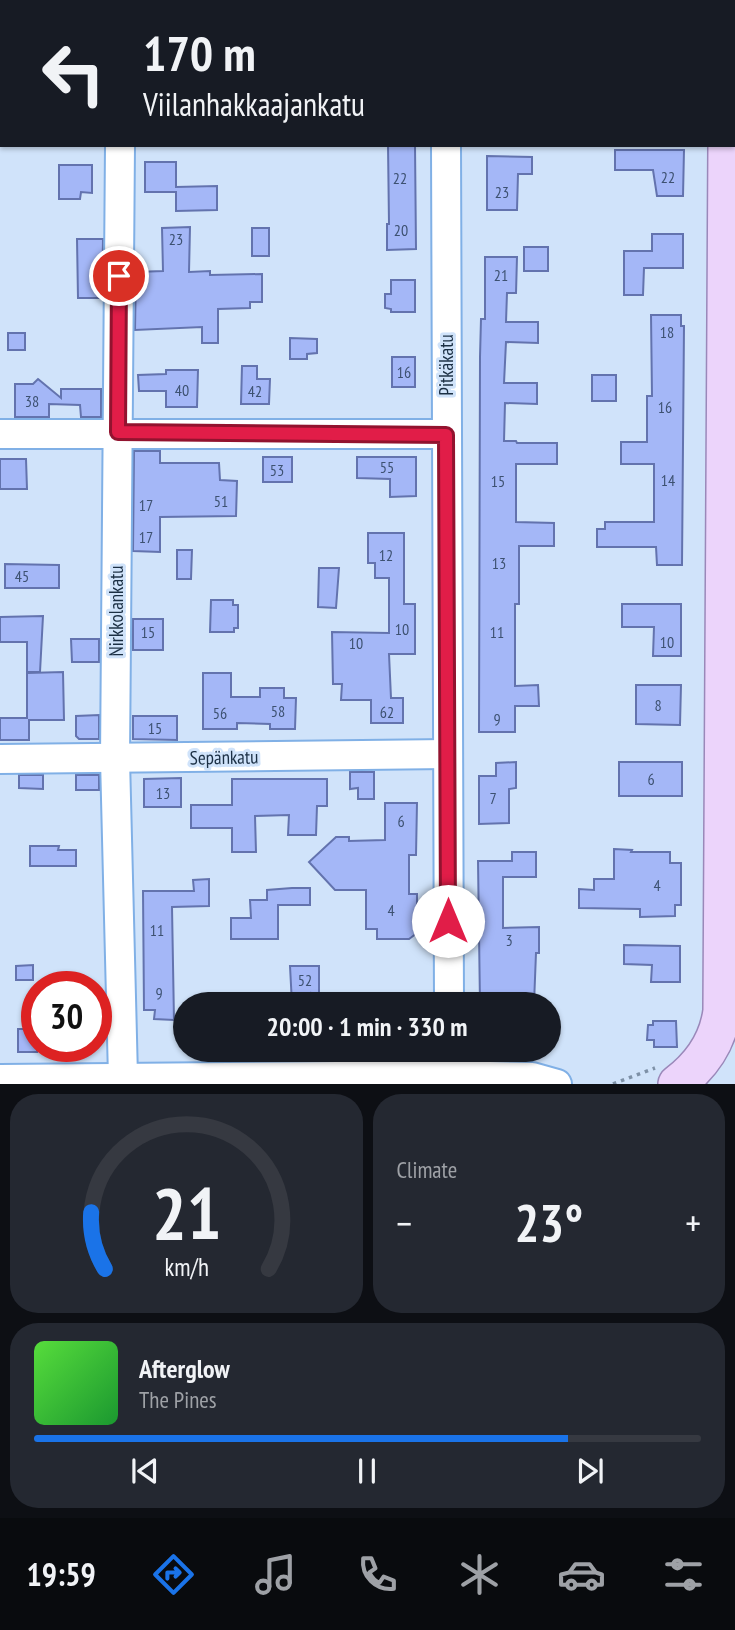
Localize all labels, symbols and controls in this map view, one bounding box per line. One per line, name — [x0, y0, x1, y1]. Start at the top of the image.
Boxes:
text: 170 m — [143, 21, 256, 85]
icon: left — [28, 28, 119, 119]
text: Viilanhakkaajankatu — [143, 83, 365, 125]
house number: 22 — [661, 167, 675, 187]
house number: 22 — [393, 168, 407, 188]
house number: 23 — [495, 182, 509, 202]
house number: 20 — [394, 220, 408, 240]
house number: 23 — [169, 229, 183, 249]
pin — [89, 246, 149, 306]
icon: arrive — [100, 257, 138, 295]
house number: 21 — [494, 265, 508, 285]
house number: 18 — [660, 322, 674, 342]
street label: Pitkäkatu — [434, 334, 458, 396]
house number: 16 — [397, 362, 411, 382]
house number: 40 — [175, 380, 189, 400]
house number: 42 — [248, 381, 262, 401]
house number: 38 — [25, 391, 39, 411]
house number: 16 — [658, 397, 672, 417]
house number: 55 — [380, 457, 394, 477]
house number: 53 — [270, 460, 284, 480]
house number: 14 — [661, 470, 675, 490]
house number: 15 — [491, 471, 505, 491]
house number: 51 — [214, 491, 228, 511]
house number: 17 — [139, 495, 153, 515]
house number: 17 — [139, 527, 153, 547]
house number: 12 — [379, 545, 393, 565]
house number: 13 — [492, 553, 506, 573]
street label: Nirkkolankatu — [104, 565, 128, 657]
house number: 45 — [15, 566, 29, 586]
house number: 10 — [395, 619, 409, 639]
house number: 15 — [141, 622, 155, 642]
house number: 11 — [490, 622, 504, 642]
house number: 10 — [660, 632, 674, 652]
house number: 10 — [349, 633, 363, 653]
house number: 8 — [654, 695, 662, 715]
house number: 58 — [271, 701, 285, 721]
house number: 62 — [380, 702, 394, 722]
house number: 56 — [213, 703, 227, 723]
house number: 9 — [493, 709, 501, 729]
house number: 15 — [148, 718, 162, 738]
street label: Sepänkatu — [189, 744, 259, 770]
house number: 6 — [647, 769, 655, 789]
house number: 13 — [156, 783, 170, 803]
house number: 7 — [489, 788, 497, 808]
house number: 6 — [397, 811, 405, 831]
house number: 4 — [653, 875, 661, 895]
position arrow — [411, 884, 485, 958]
house number: 4 — [387, 900, 395, 920]
house number: 11 — [150, 920, 164, 940]
house number: 3 — [505, 930, 513, 950]
house number: 52 — [298, 970, 312, 990]
speed limit sign: 30 — [21, 971, 112, 1062]
house number: 9 — [155, 983, 163, 1003]
text: 20:00 · 1 min · 330 m — [267, 1010, 467, 1043]
text: Climate — [397, 1155, 457, 1184]
text: 21 — [151, 1166, 221, 1260]
text: 23° — [514, 1189, 583, 1256]
text: − — [397, 1198, 412, 1247]
text: + — [685, 1198, 701, 1247]
text: km/h — [164, 1251, 208, 1283]
text: Afterglow — [139, 1352, 230, 1385]
text: The Pines — [139, 1385, 217, 1414]
icon: previous — [126, 1452, 164, 1490]
icon: pause — [348, 1452, 386, 1490]
icon: next — [571, 1452, 609, 1490]
icon: directions — [149, 1550, 198, 1599]
icon: music — [251, 1550, 300, 1599]
icon: phone — [353, 1550, 402, 1599]
icon: climate — [455, 1550, 504, 1599]
icon: car — [557, 1550, 606, 1599]
icon: filters — [659, 1550, 708, 1599]
text: 19:59 — [27, 1553, 96, 1595]

